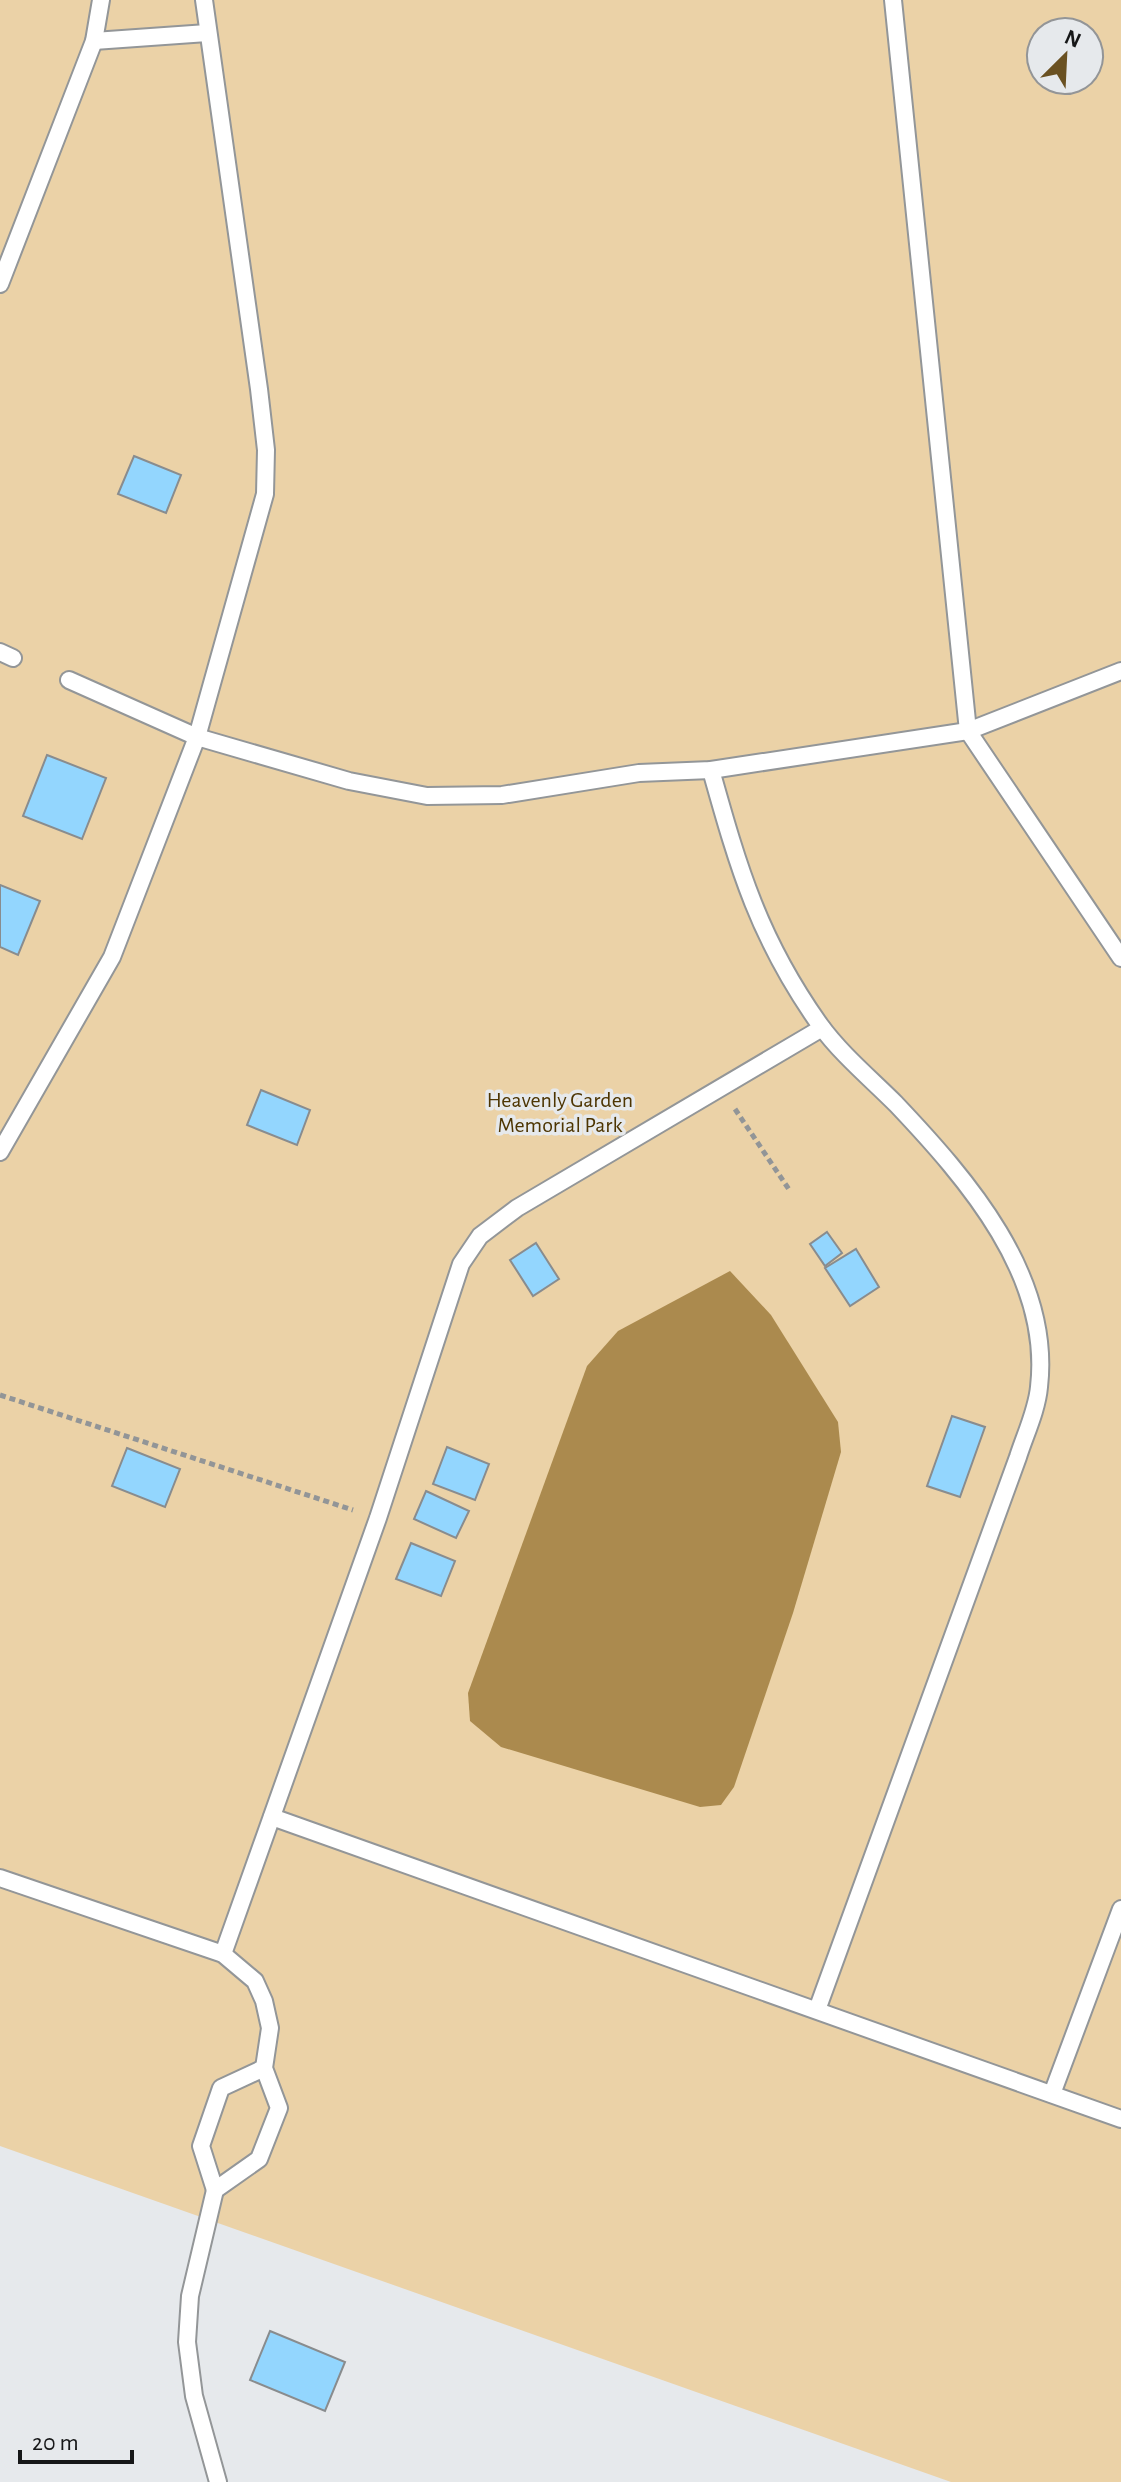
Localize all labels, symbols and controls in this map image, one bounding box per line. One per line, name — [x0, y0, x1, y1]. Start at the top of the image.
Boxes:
north arrow — [1025, 16, 1105, 96]
text: N — [1061, 25, 1084, 52]
park label: Heavenly Garden Memorial Park — [487, 1089, 633, 1136]
scale bar — [20, 2414, 132, 2464]
text: 20 m — [32, 2431, 79, 2455]

